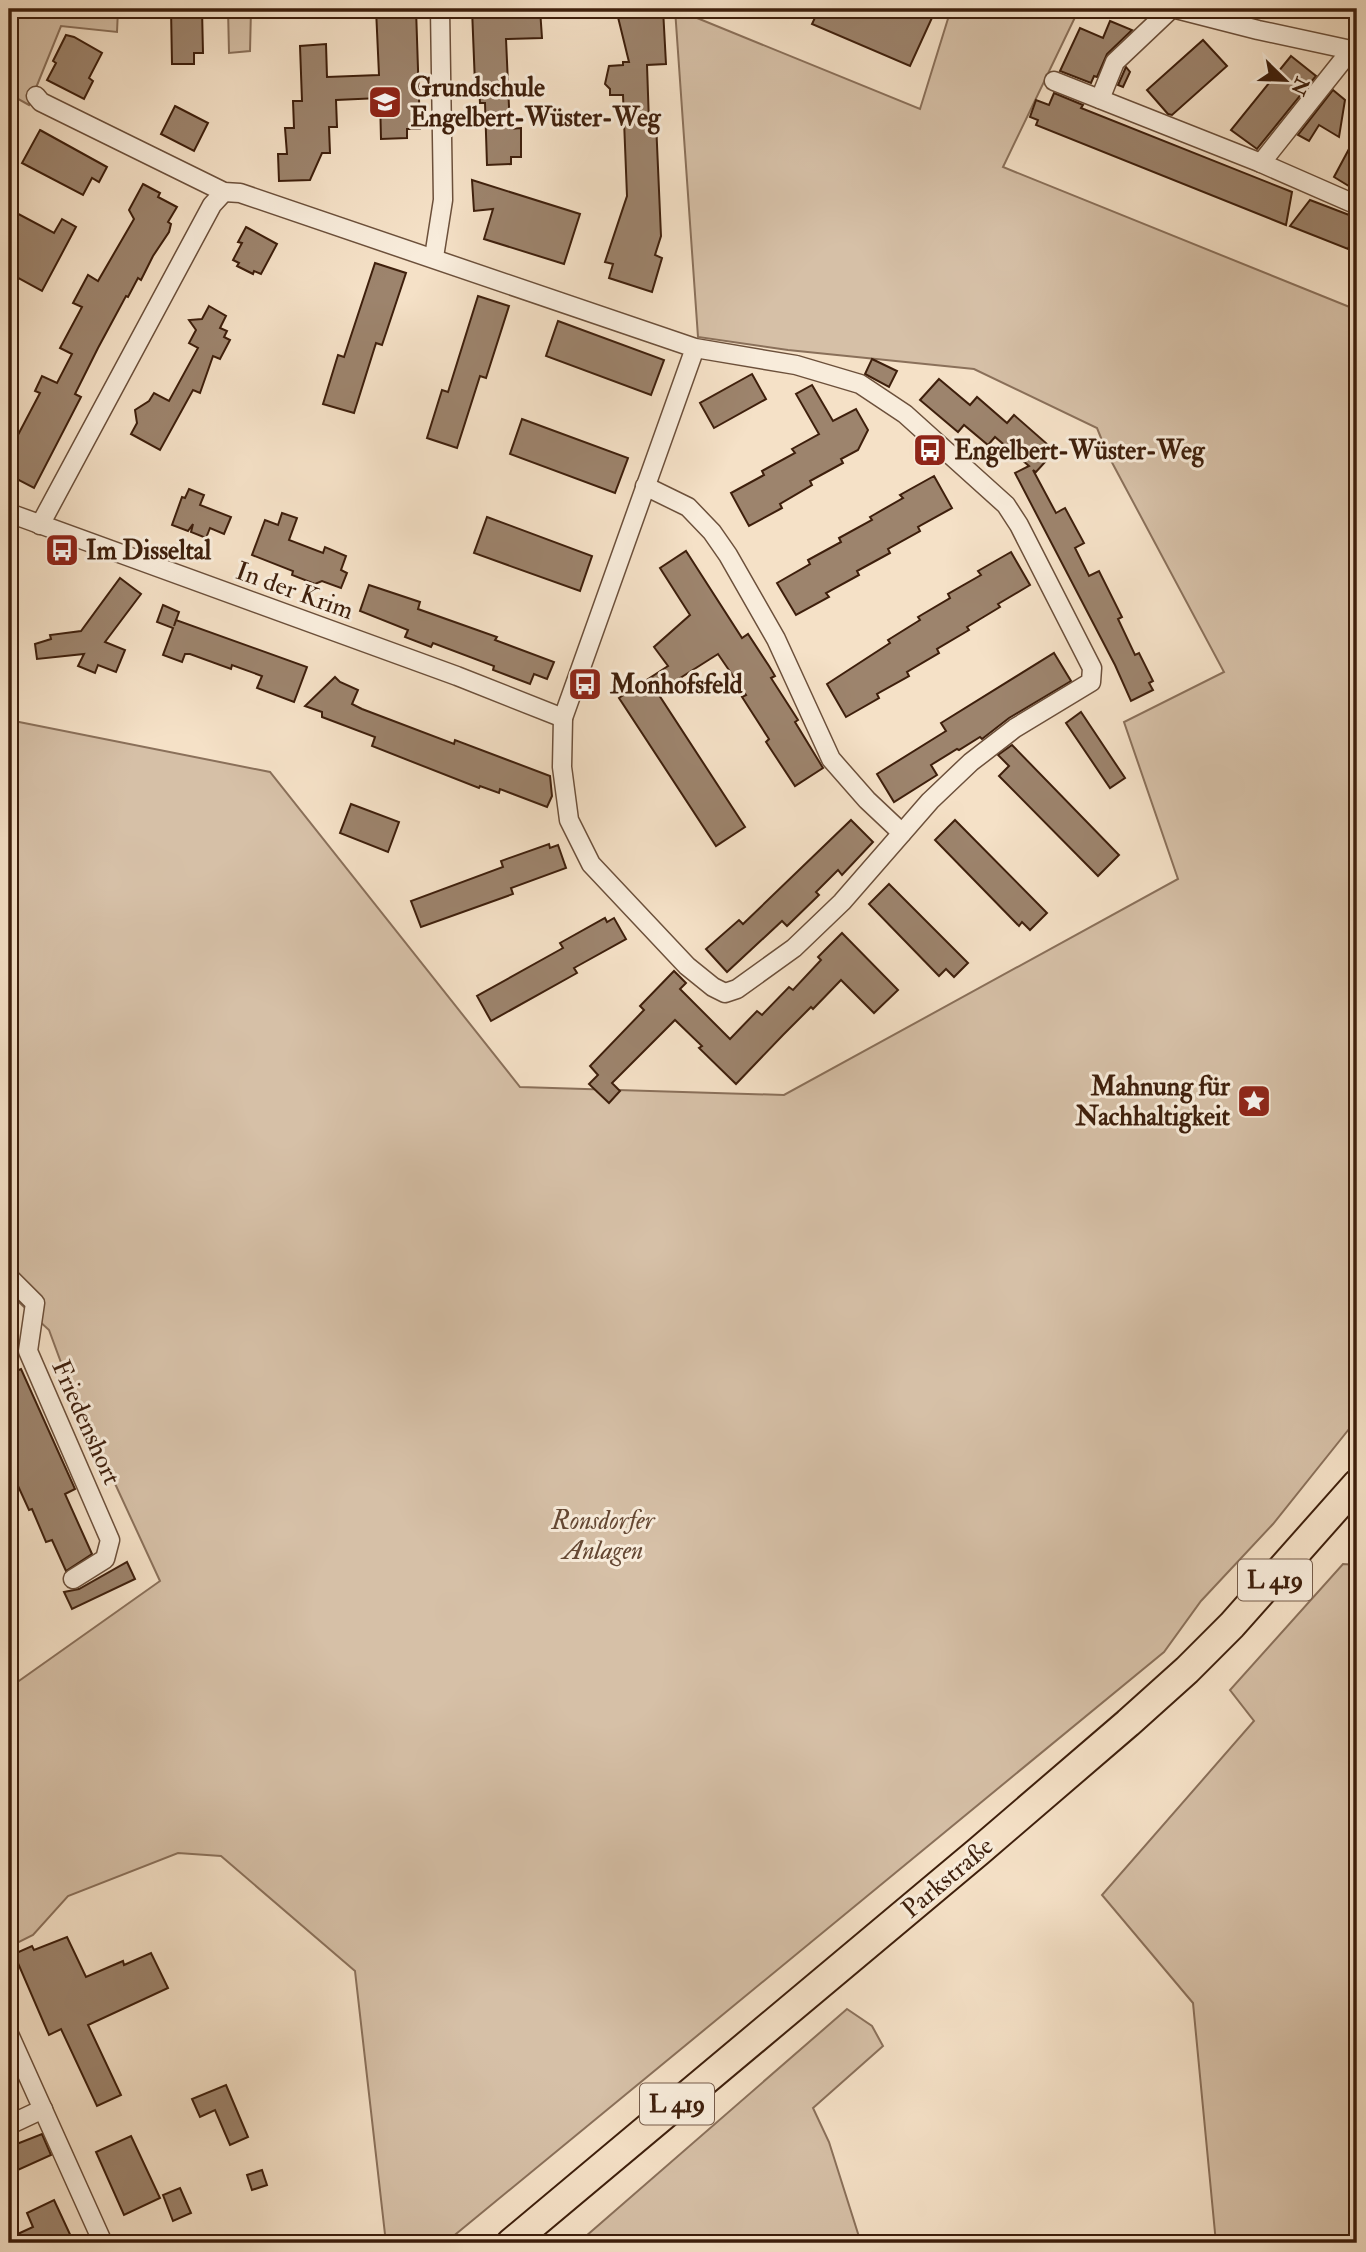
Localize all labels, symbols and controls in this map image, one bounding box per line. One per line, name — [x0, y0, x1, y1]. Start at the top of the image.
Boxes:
north arrow — [1250, 46, 1320, 116]
place label: Grundschule Engelbert-Wüster-Weg — [410, 72, 662, 135]
text: N — [1285, 73, 1314, 100]
school or university icon: Grundschule Engelbert-Wüster-Weg — [366, 83, 404, 121]
bus stop icon: Engelbert-Wüster-Weg — [911, 431, 949, 469]
place label: Engelbert-Wüster-Weg — [954, 435, 1206, 468]
bus stop icon: Im Disseltal — [43, 531, 81, 569]
place label: Im Disseltal — [86, 535, 212, 567]
street label: In der Krim — [231, 555, 358, 627]
bus stop icon: Monhofsfeld — [566, 665, 604, 703]
place label: Monhofsfeld — [609, 669, 743, 701]
place label: Mahnung für Nachhaltigkeit — [1074, 1071, 1231, 1134]
place icon: Mahnung für Nachhaltigkeit — [1235, 1082, 1273, 1120]
street label: Friedenshort — [44, 1355, 128, 1490]
park label: Ronsdorfer Anlagen — [551, 1505, 656, 1567]
road number: L 419 — [1238, 1560, 1312, 1600]
street label: Parkstraße — [895, 1830, 1000, 1925]
road number: L 419 — [640, 2084, 714, 2124]

